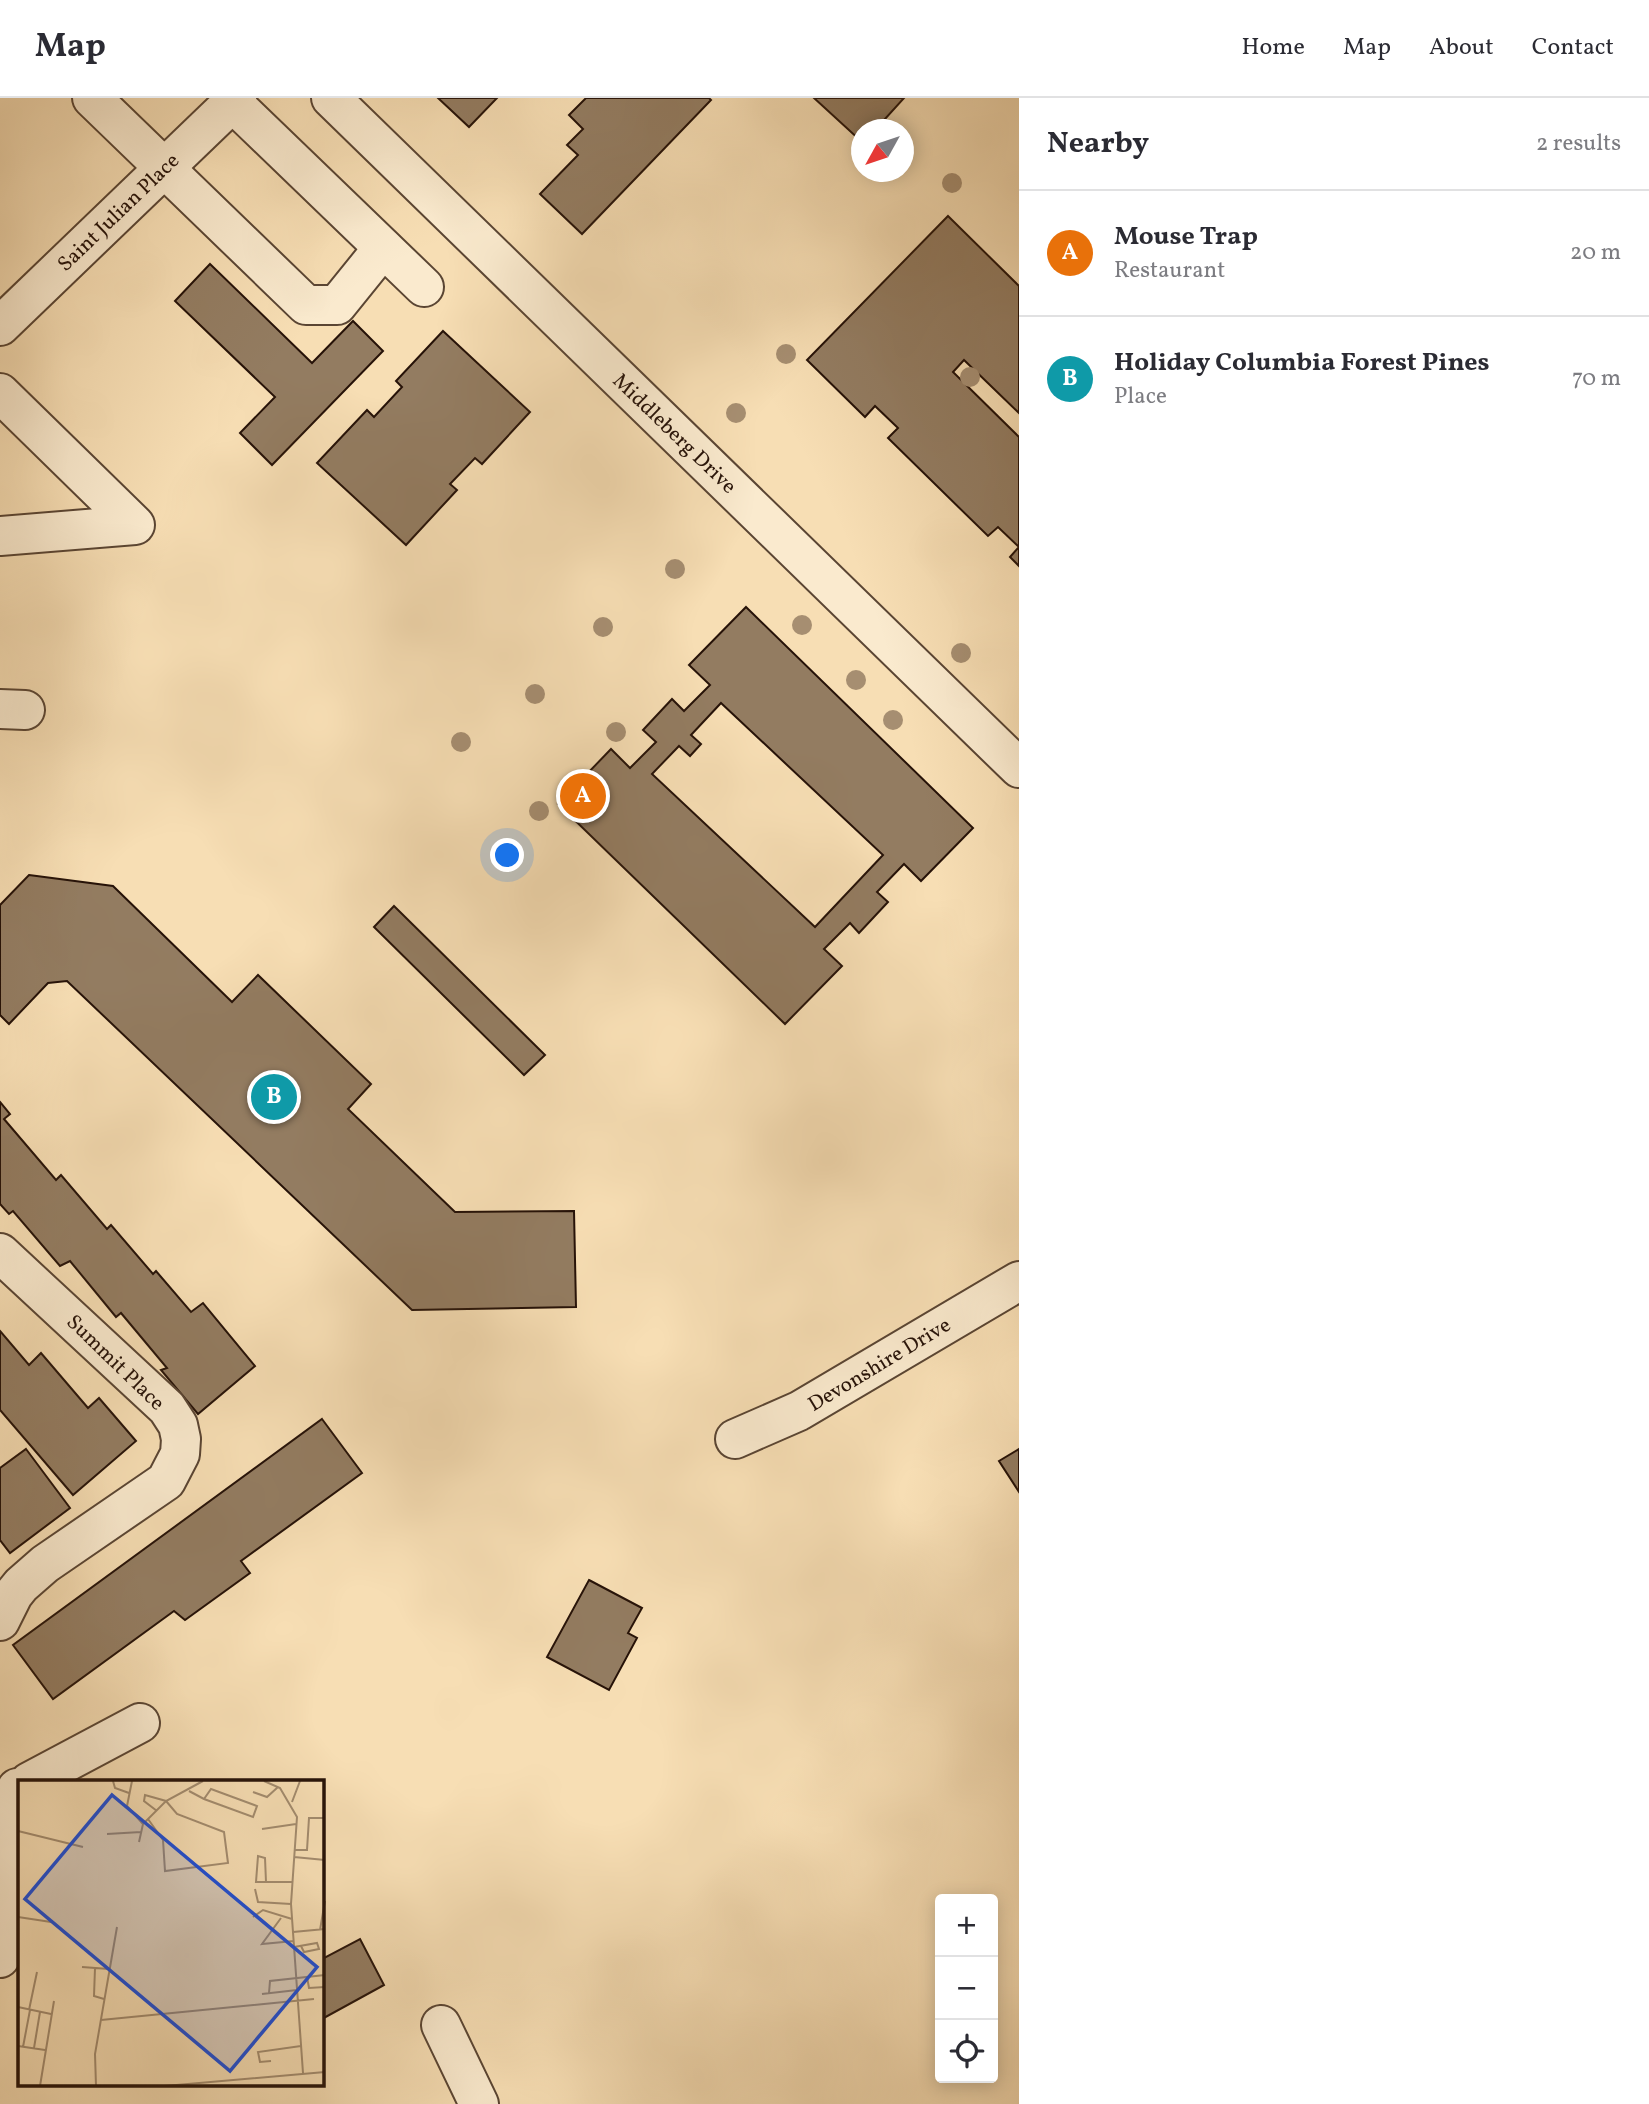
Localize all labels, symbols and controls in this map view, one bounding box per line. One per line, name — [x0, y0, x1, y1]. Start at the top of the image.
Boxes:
text: Map — [35, 25, 106, 71]
text: Home — [1241, 31, 1305, 65]
text: Map — [1343, 31, 1391, 65]
text: About — [1429, 31, 1494, 65]
text: Contact — [1532, 31, 1614, 65]
north arrow — [851, 119, 914, 182]
text: Nearby — [1047, 123, 1149, 165]
text: 2 results — [1536, 128, 1621, 160]
street label: Saint Julian Place — [52, 147, 186, 279]
text: Mouse Trap — [1114, 219, 1258, 255]
text: A — [1062, 237, 1078, 269]
text: 20 m — [1570, 237, 1621, 269]
text: Restaurant — [1114, 255, 1225, 287]
text: Holiday Columbia Forest Pines — [1114, 345, 1490, 381]
text: B — [1062, 363, 1078, 395]
text: 70 m — [1572, 363, 1621, 395]
street label: Middleberg Drive — [606, 367, 742, 501]
text: Place — [1114, 381, 1167, 413]
pin: A — [560, 770, 606, 822]
your location — [490, 838, 524, 872]
pin: B — [251, 1071, 297, 1123]
street label: Summit Place — [59, 1309, 171, 1418]
street label: Devonshire Drive — [803, 1311, 957, 1419]
inset map — [18, 1780, 324, 2086]
map controls — [935, 1894, 998, 2083]
button: + — [935, 1894, 998, 1957]
button: − — [935, 1957, 998, 2020]
button: locate — [935, 2020, 998, 2083]

